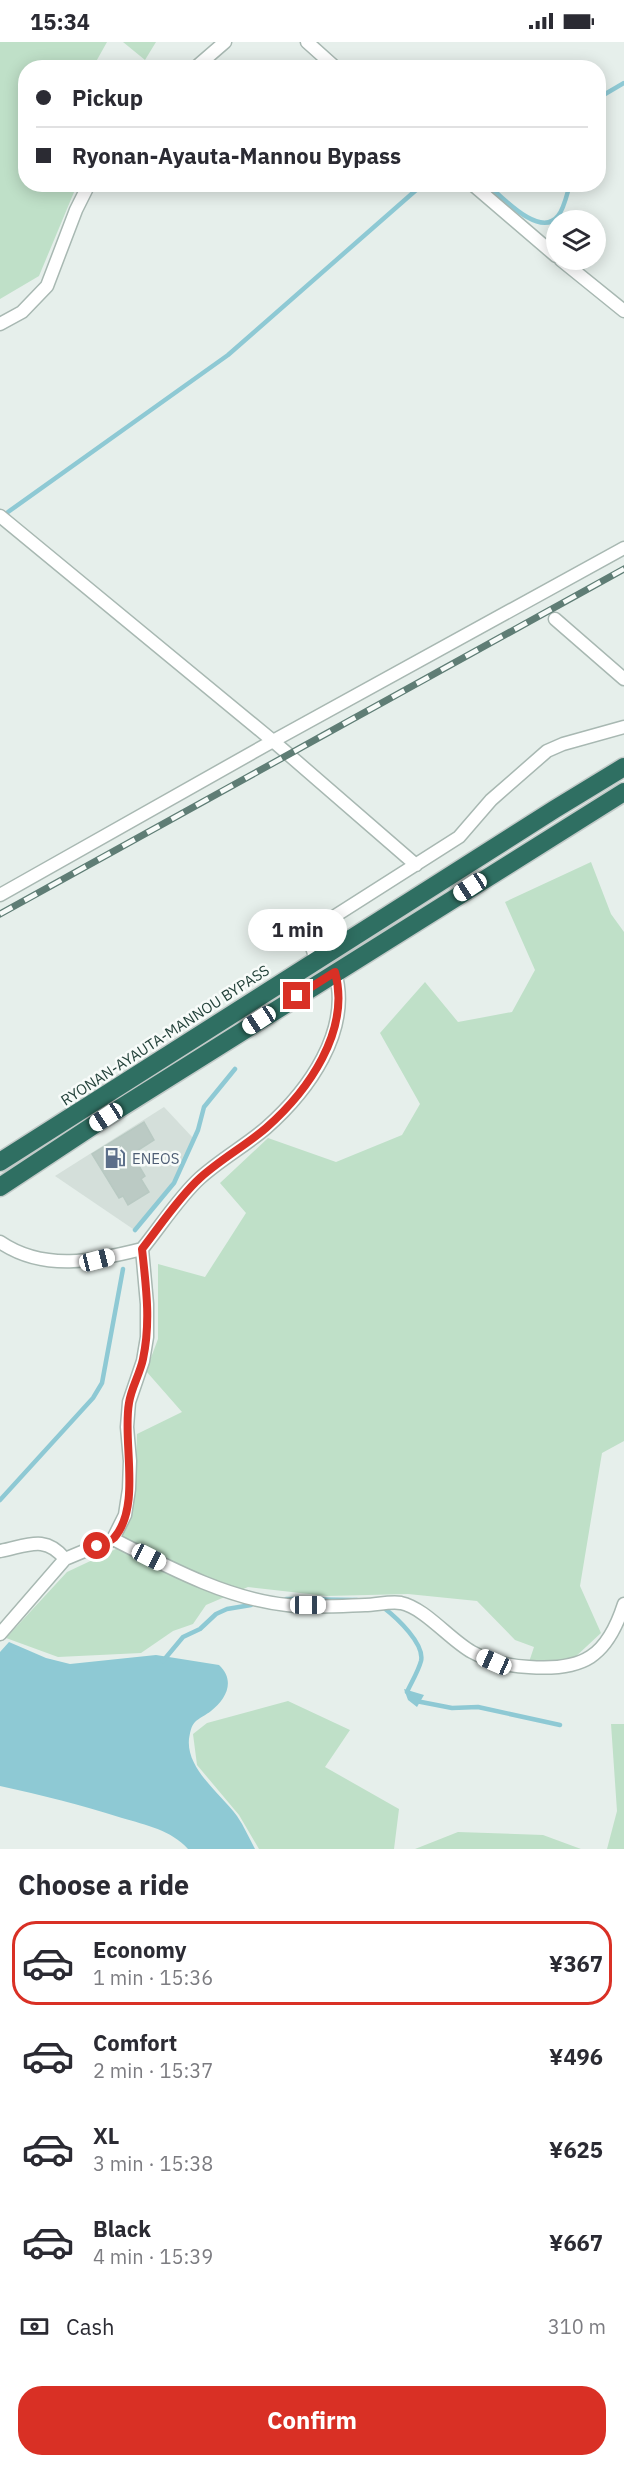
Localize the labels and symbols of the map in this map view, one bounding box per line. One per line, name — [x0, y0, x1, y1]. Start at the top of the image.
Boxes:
car — [450, 870, 490, 904]
callout: 1 min — [248, 909, 346, 951]
street label: RYONAN-AYAUTA-MANNOU BYPASS — [57, 960, 273, 1110]
route end — [283, 982, 310, 1009]
car — [239, 1003, 279, 1037]
car — [86, 1100, 126, 1134]
fuel station icon: ENEOS — [103, 1146, 127, 1170]
place label: ENEOS — [132, 1149, 179, 1168]
car — [77, 1247, 117, 1273]
route start — [83, 1532, 110, 1559]
car — [129, 1541, 169, 1573]
car — [290, 1596, 326, 1614]
car — [474, 1646, 514, 1678]

